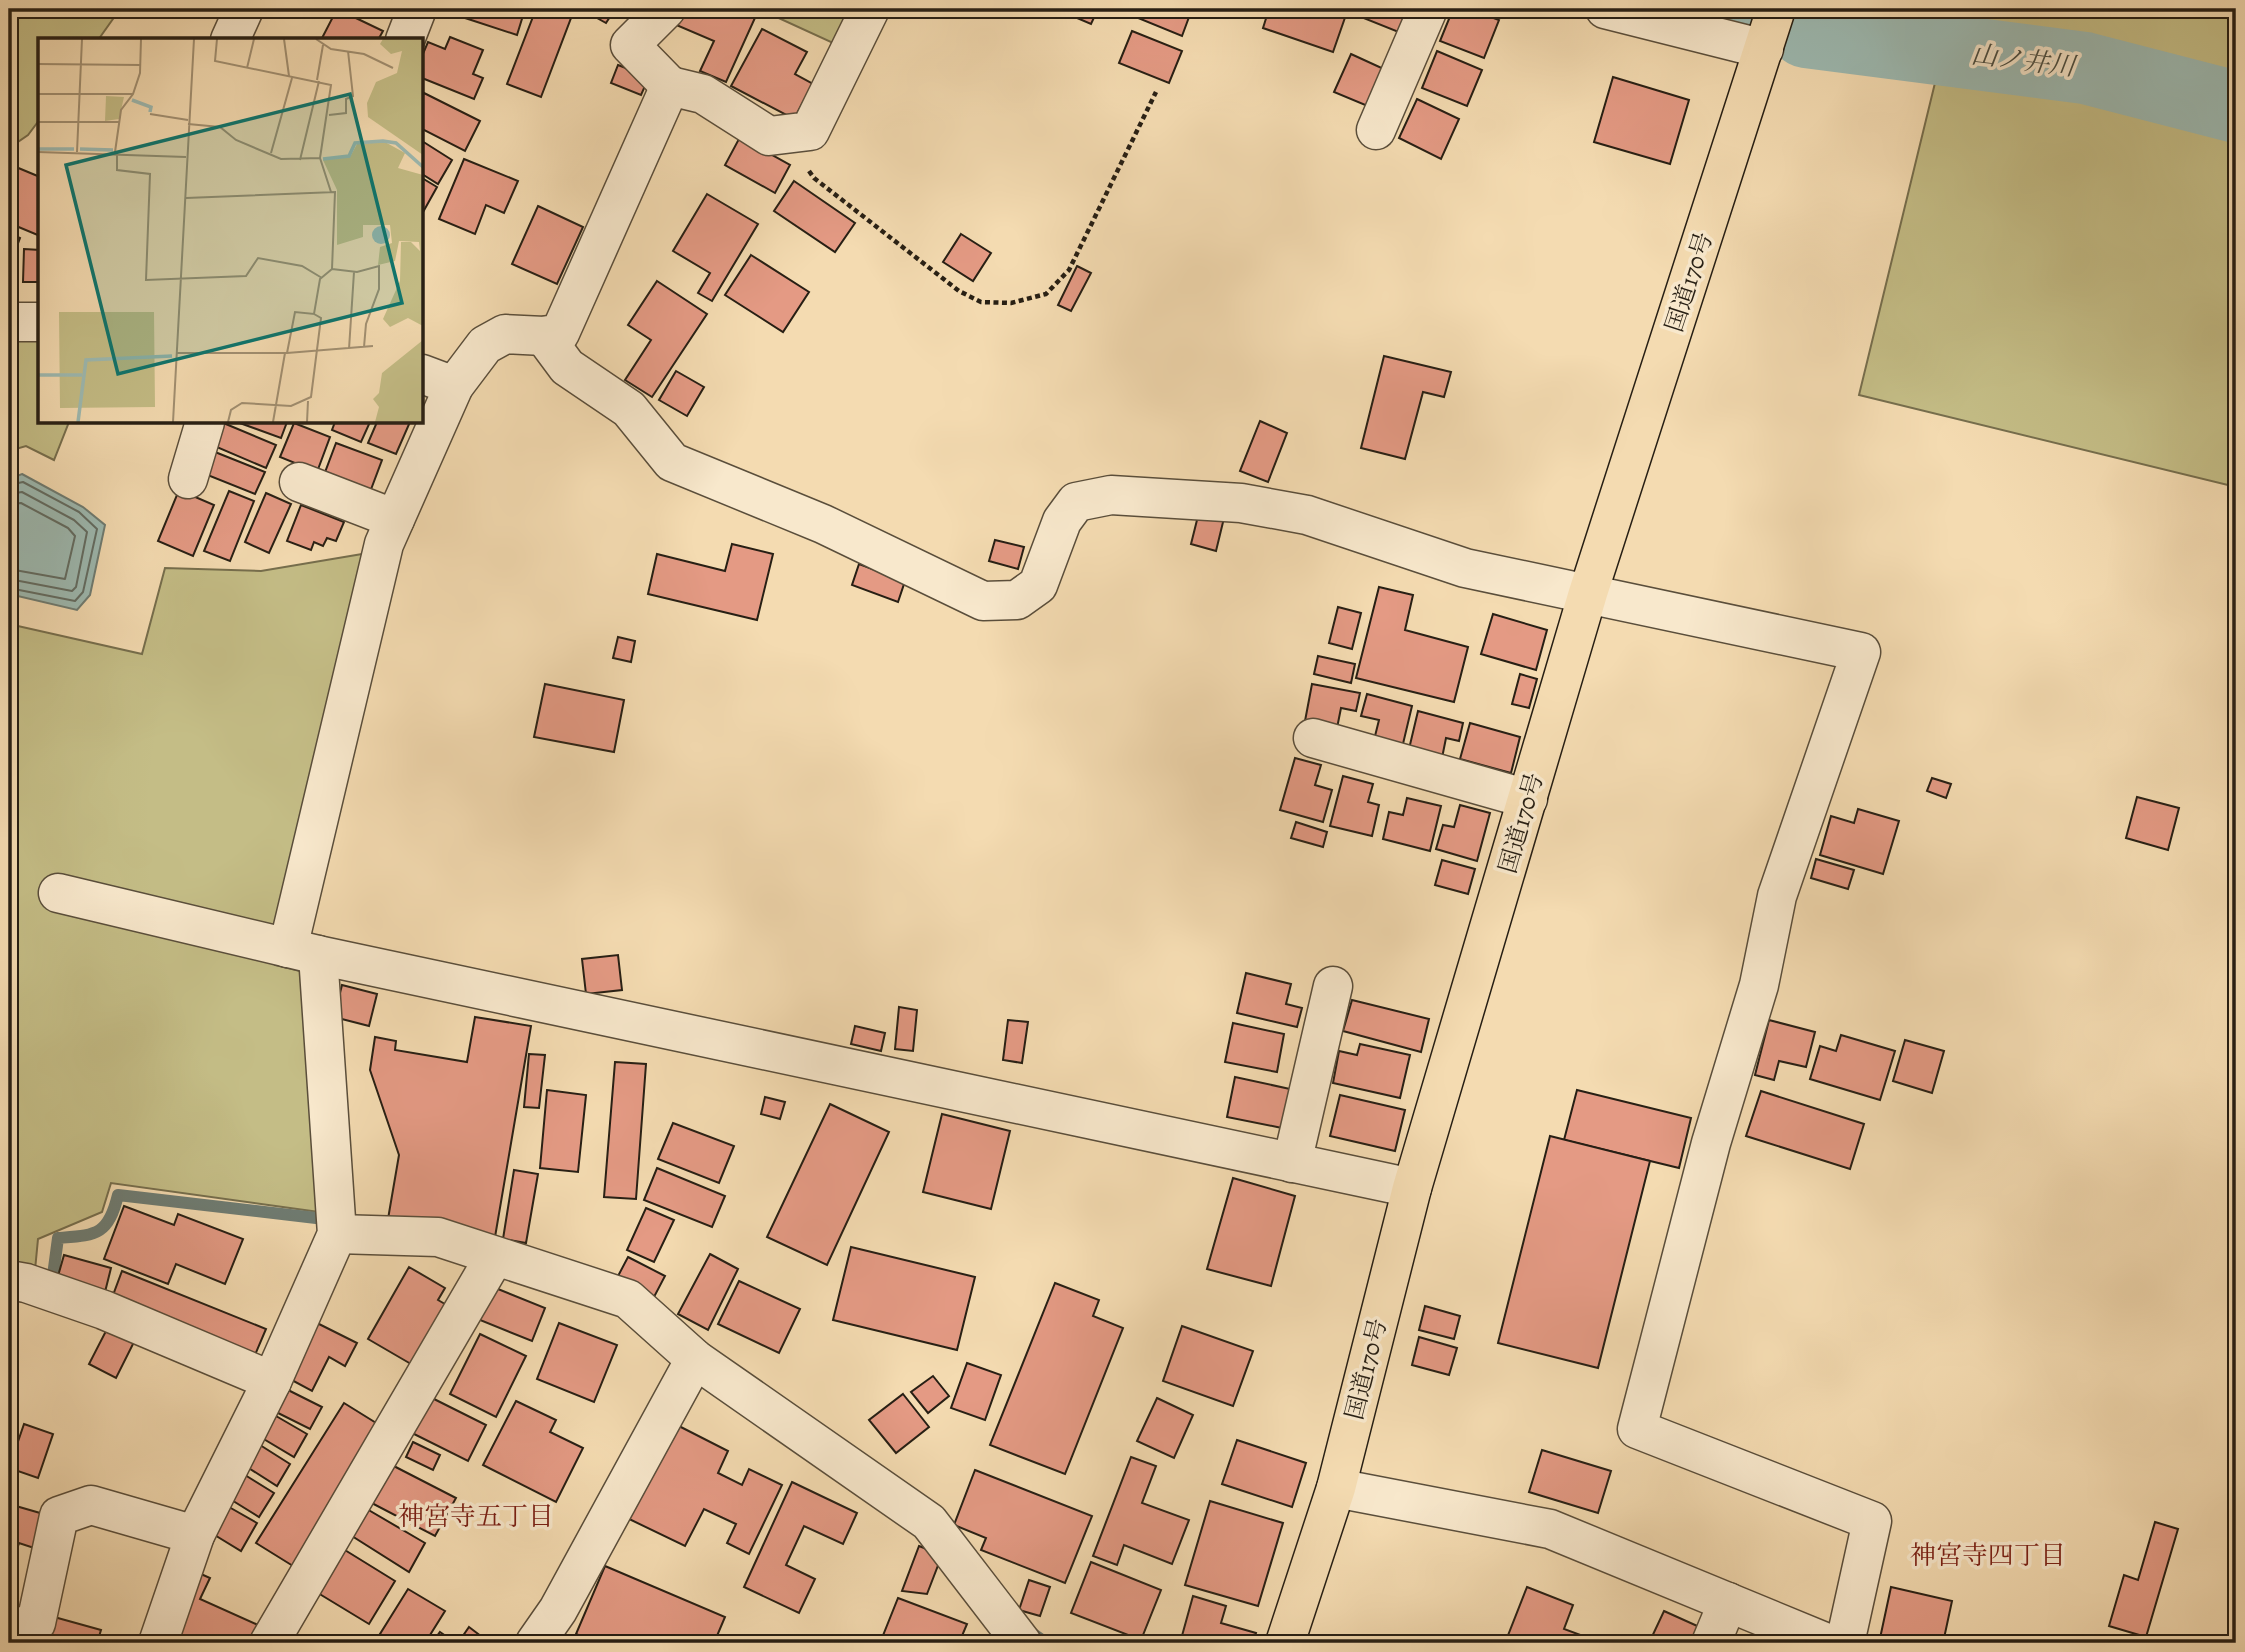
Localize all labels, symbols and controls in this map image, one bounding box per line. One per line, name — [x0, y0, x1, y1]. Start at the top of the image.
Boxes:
water label: 山ノ井川 — [1969, 37, 2080, 85]
inset map — [38, 38, 424, 424]
street label: 国道170号 — [1658, 228, 1720, 336]
street label: 国道170号 — [1491, 769, 1551, 877]
street label: 国道170号 — [1338, 1315, 1394, 1423]
district label: 神宮寺五丁目 — [398, 1499, 554, 1534]
district label: 神宮寺四丁目 — [1910, 1538, 2066, 1573]

